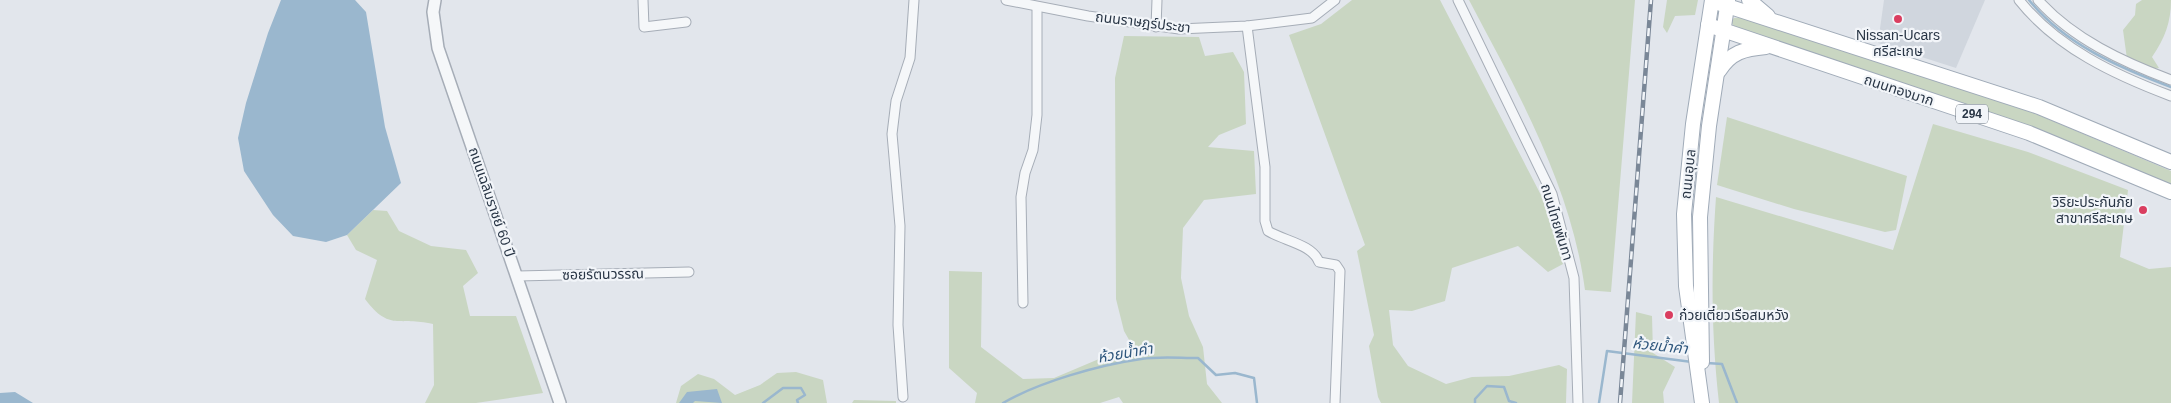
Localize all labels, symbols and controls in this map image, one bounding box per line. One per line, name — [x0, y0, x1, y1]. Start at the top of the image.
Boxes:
street label: ถนนราษฎร์ประชา — [1094, 8, 1192, 36]
marker: Nissan-Ucars ศรีสะเกษ — [1892, 13, 1904, 25]
place label: Nissan-Ucars ศรีสะเกษ — [1856, 27, 1940, 59]
street label: ถนนทองมาก — [1862, 71, 1936, 109]
road number: 294 — [1956, 105, 1988, 124]
street label: ถนนเฉลิมราชย์ 60 ปี — [466, 145, 518, 259]
street label: ถนนอุบล — [1677, 148, 1700, 200]
street label: ถนนไทยพันทา — [1538, 182, 1576, 262]
place label: วิริยะประกันภัย สาขาศรีสะเกษ — [2051, 194, 2133, 226]
marker: วิริยะประกันภัย สาขาศรีสะเกษ — [2137, 204, 2149, 216]
street label: ซอยรัตนวรรณ — [562, 265, 644, 283]
place label: ก๋วยเตี๋ยวเรือสมหวัง — [1679, 305, 1789, 323]
marker: ก๋วยเตี๋ยวเรือสมหวัง — [1663, 309, 1675, 321]
water label: ห้วยน้ำคำ — [1631, 332, 1690, 357]
water label: ห้วยน้ำคำ — [1096, 337, 1155, 366]

